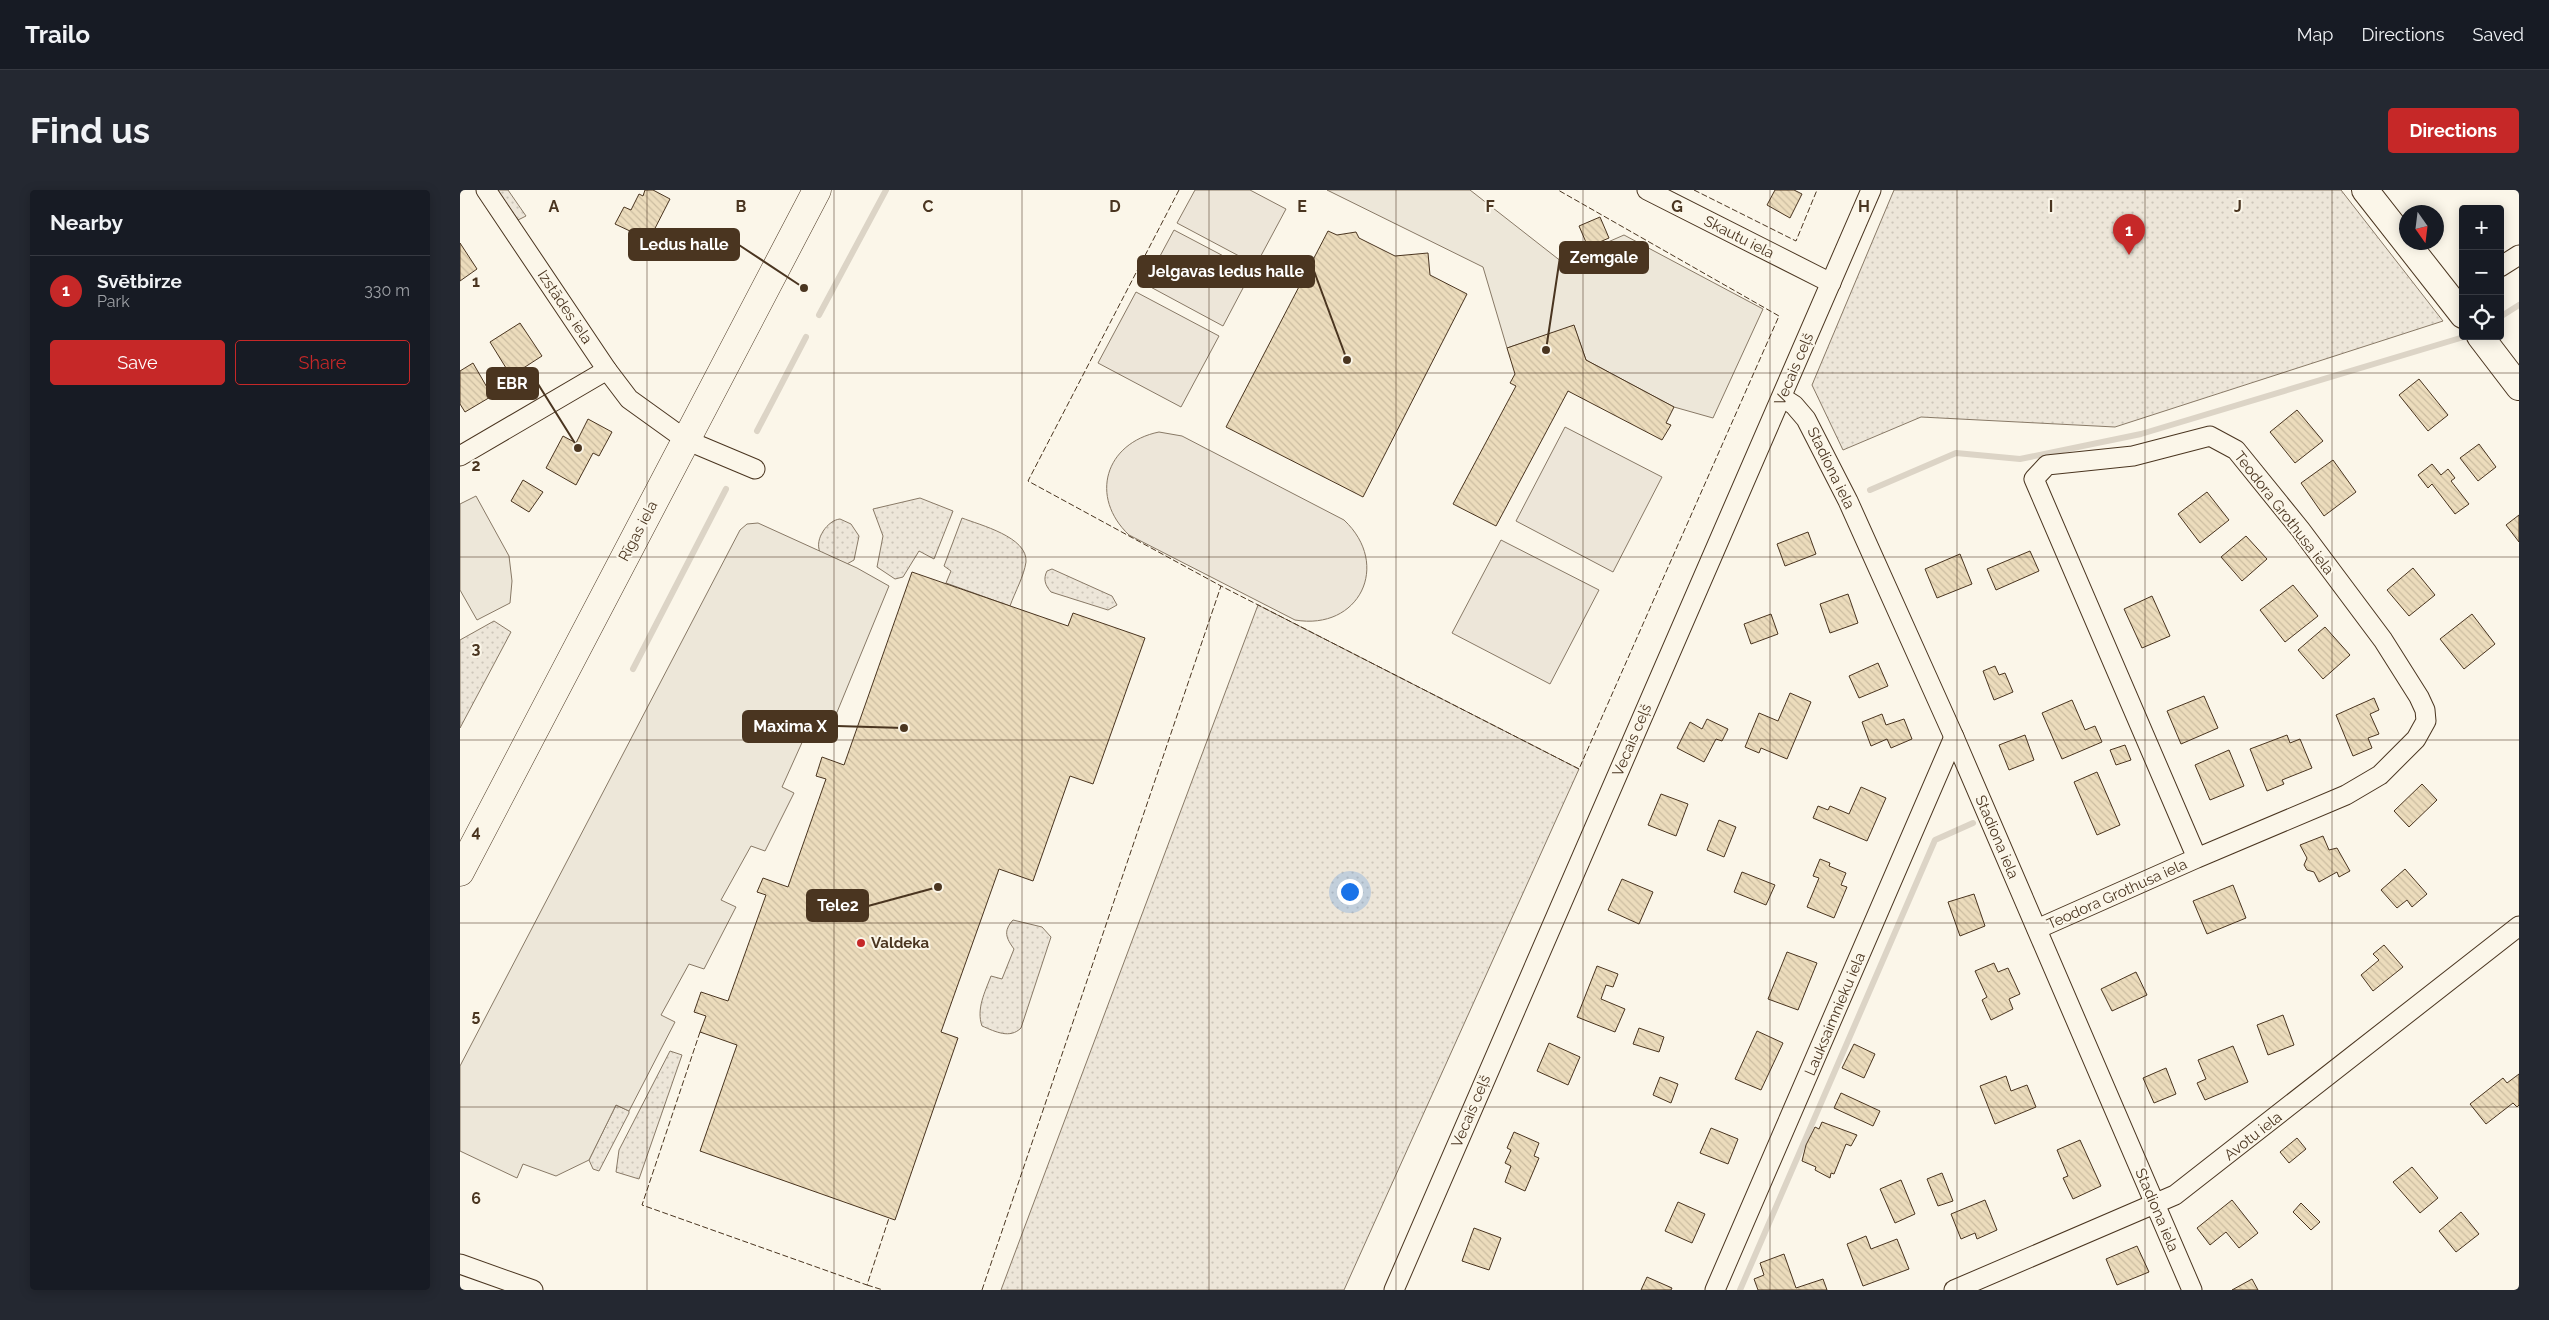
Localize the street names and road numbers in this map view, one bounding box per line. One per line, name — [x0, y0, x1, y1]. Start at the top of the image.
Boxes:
street label: Skautu iela — [1701, 212, 1777, 262]
street label: Izstādes iela — [534, 267, 596, 347]
street label: Vecais ceļš — [1771, 330, 1817, 408]
street label: Stadiona iela — [1803, 424, 1859, 512]
street label: Teodora Grothusa iela — [2230, 448, 2338, 578]
street label: Rīgas iela — [615, 498, 661, 564]
street label: Vecais ceļš — [1609, 701, 1655, 779]
street label: Stadiona iela — [1971, 793, 2023, 881]
street label: Teodora Grothusa iela — [2044, 855, 2190, 933]
street label: Lauksaimnieku iela — [1801, 950, 1869, 1078]
street label: Vecais ceļš — [1448, 1072, 1494, 1150]
street label: Avotu iela — [2221, 1108, 2285, 1164]
street label: Stadiona iela — [2131, 1166, 2183, 1254]

